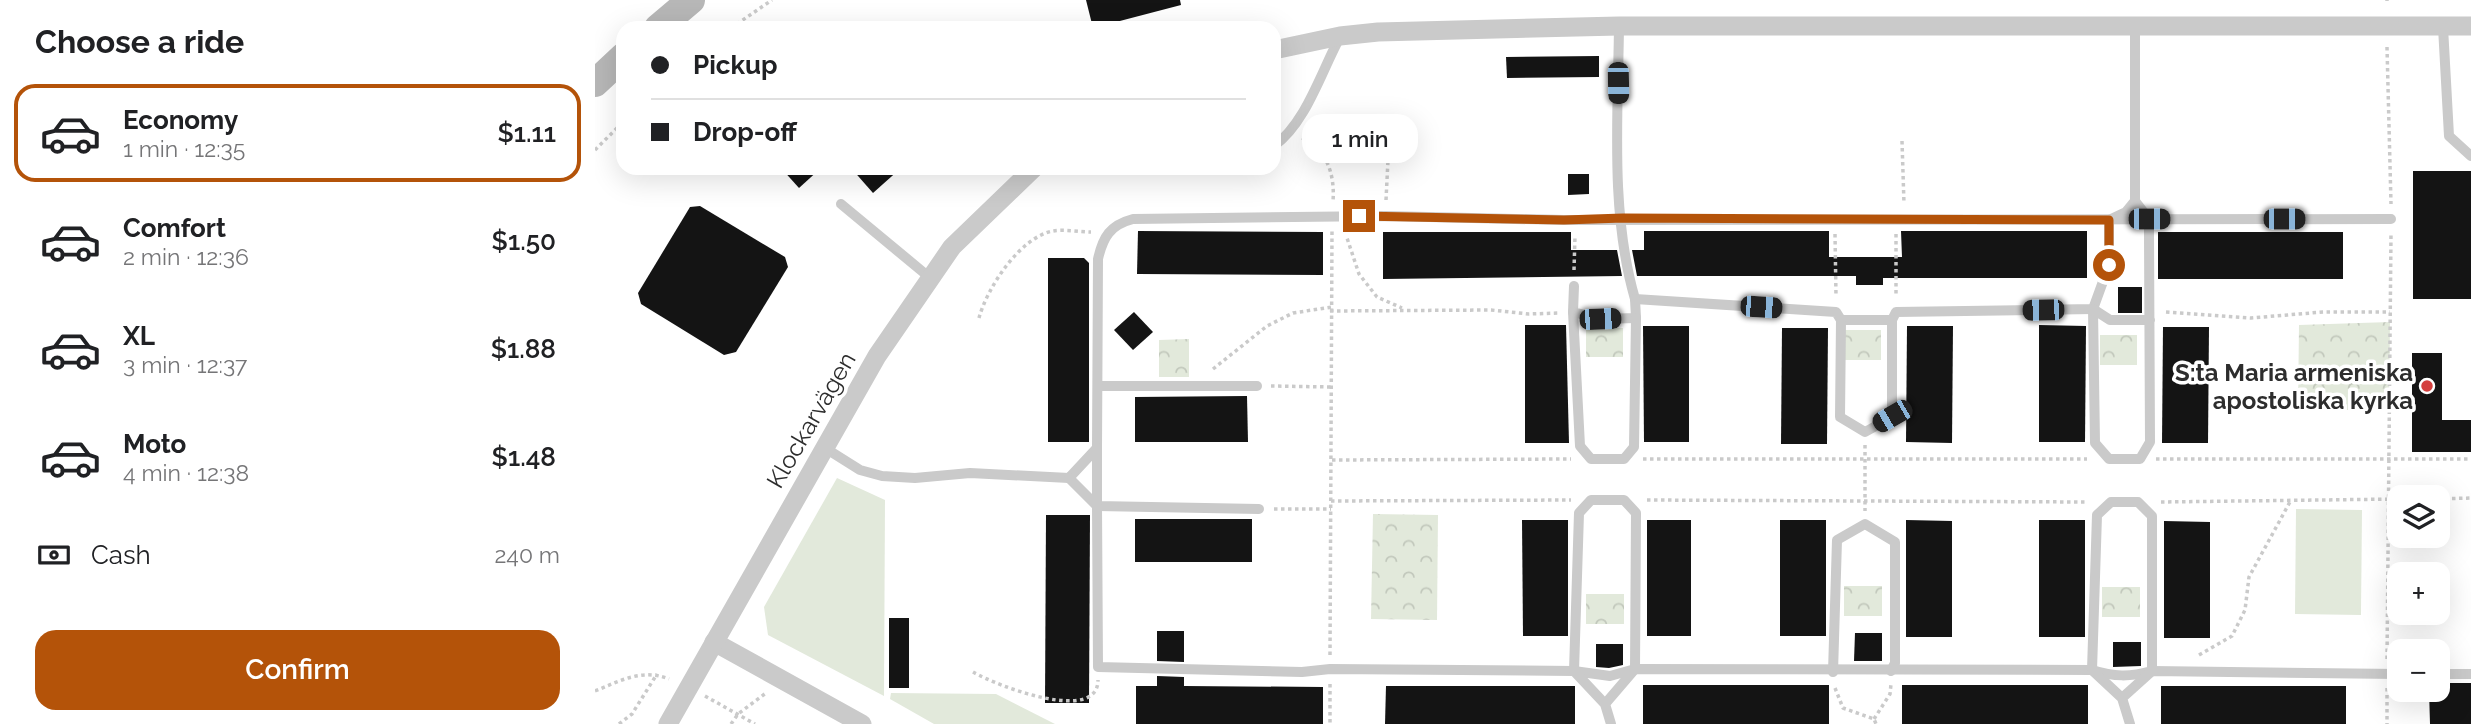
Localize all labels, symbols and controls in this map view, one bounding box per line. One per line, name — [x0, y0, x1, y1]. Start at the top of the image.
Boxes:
text: Choose a ride — [35, 23, 244, 60]
text: Pickup — [693, 50, 778, 80]
car — [1608, 62, 1629, 104]
icon: car — [39, 102, 102, 165]
text: Economy — [123, 105, 238, 135]
callout: 1 min — [1301, 114, 1417, 164]
text: Drop-off — [693, 117, 797, 147]
text: $1.11 — [497, 118, 556, 148]
text: 1 min — [1331, 125, 1389, 152]
text: 1 min · 12:35 — [123, 135, 245, 162]
route end — [1343, 200, 1375, 232]
car — [2129, 209, 2171, 230]
car — [2264, 209, 2306, 230]
icon: car — [39, 210, 102, 273]
text: Comfort — [123, 213, 226, 243]
text: $1.50 — [492, 226, 556, 256]
text: 2 min · 12:36 — [123, 243, 249, 270]
route start — [2093, 249, 2125, 281]
car — [1740, 295, 1783, 319]
car — [2022, 299, 2065, 321]
car — [1579, 308, 1622, 330]
icon: car — [39, 318, 102, 381]
text: XL — [123, 321, 155, 351]
text: $1.88 — [491, 334, 556, 364]
street label: Klockarvägen — [760, 347, 862, 493]
text: 3 min · 12:37 — [123, 351, 247, 378]
place label: S:ta Maria armeniska apostoliska kyrka — [2175, 358, 2413, 415]
marker: S:ta Maria armeniska apostoliska kyrka — [2419, 378, 2435, 394]
car — [1869, 396, 1916, 436]
icon: car — [39, 426, 102, 489]
text: Moto — [123, 429, 186, 459]
text: $1.48 — [492, 442, 556, 472]
text: 4 min · 12:38 — [123, 459, 249, 486]
map controls — [2387, 485, 2450, 702]
button: layers — [2387, 485, 2450, 548]
icon: cash — [35, 536, 73, 574]
text: Cash — [91, 540, 151, 570]
text: 240 m — [494, 541, 560, 568]
button: + — [2387, 562, 2450, 625]
button: Confirm — [35, 630, 560, 710]
button: − — [2387, 639, 2450, 702]

